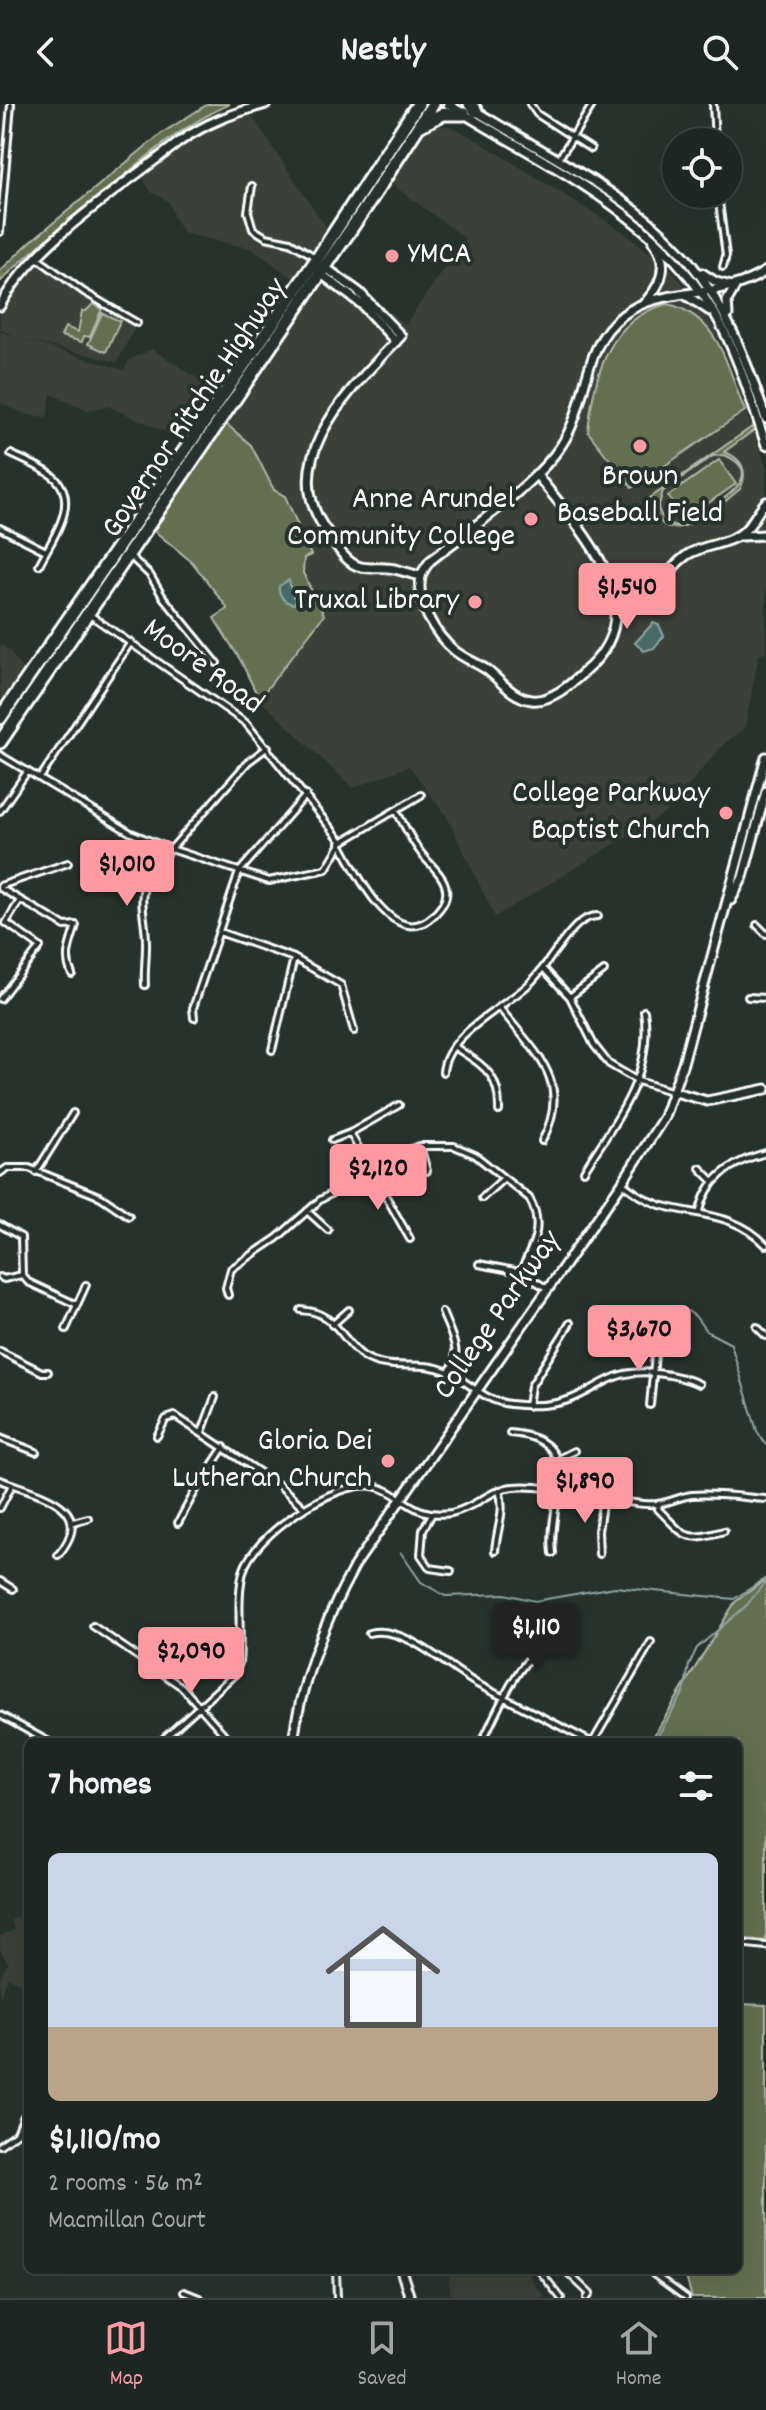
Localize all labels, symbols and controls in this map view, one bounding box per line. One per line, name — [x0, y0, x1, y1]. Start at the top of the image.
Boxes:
text: Nestly — [340, 26, 426, 78]
icon: back — [24, 30, 68, 74]
icon: search — [698, 30, 742, 74]
map controls — [662, 128, 742, 208]
button: locate — [662, 128, 742, 208]
place label: YMCA — [408, 233, 472, 279]
marker: YMCA — [383, 247, 401, 265]
street label: Governor Ritchie Highway — [92, 269, 301, 548]
marker: Brown Baseball Field — [631, 437, 649, 455]
place label: Brown Baseball Field — [557, 455, 723, 538]
place label: Anne Arundel Community College — [287, 478, 515, 561]
marker: Anne Arundel Community College — [522, 510, 540, 528]
pin: $1,540 — [562, 563, 692, 631]
text: $1,540 — [597, 570, 657, 607]
place label: Truxal Library — [294, 579, 460, 625]
marker: Truxal Library — [466, 593, 484, 611]
street label: Moore Road — [132, 608, 272, 728]
place label: College Parkway Baptist Church — [512, 772, 711, 855]
marker: College Parkway Baptist Church — [717, 804, 735, 822]
pin: $1,010 — [62, 840, 192, 908]
text: $1,010 — [98, 847, 156, 884]
pin: $2,120 — [313, 1144, 443, 1212]
text: $2,120 — [348, 1151, 408, 1188]
street label: College Parkway — [423, 1221, 575, 1410]
pin: $3,670 — [574, 1305, 704, 1373]
text: $3,670 — [606, 1312, 672, 1349]
place label: Gloria Dei Lutheran Church — [172, 1420, 372, 1503]
marker: Gloria Dei Lutheran Church — [379, 1452, 397, 1470]
pin: $1,890 — [520, 1457, 650, 1525]
text: $1,890 — [555, 1464, 615, 1501]
pin: $1,110 — [471, 1603, 601, 1671]
text: $1,110 — [511, 1610, 561, 1647]
pin: $2,090 — [126, 1627, 256, 1695]
text: $2,090 — [156, 1634, 226, 1671]
text: 7 homes — [48, 1762, 152, 1811]
icon: filters — [674, 1764, 718, 1808]
icon: home — [311, 1905, 455, 2049]
text: $1,110/mo — [48, 2117, 161, 2166]
text: 2 rooms · 56 m² — [48, 2166, 203, 2203]
text: Macmillan Court — [48, 2203, 206, 2240]
tab: Map — [104, 2316, 148, 2395]
tab: Saved — [357, 2316, 407, 2395]
tab: Home — [616, 2316, 661, 2395]

